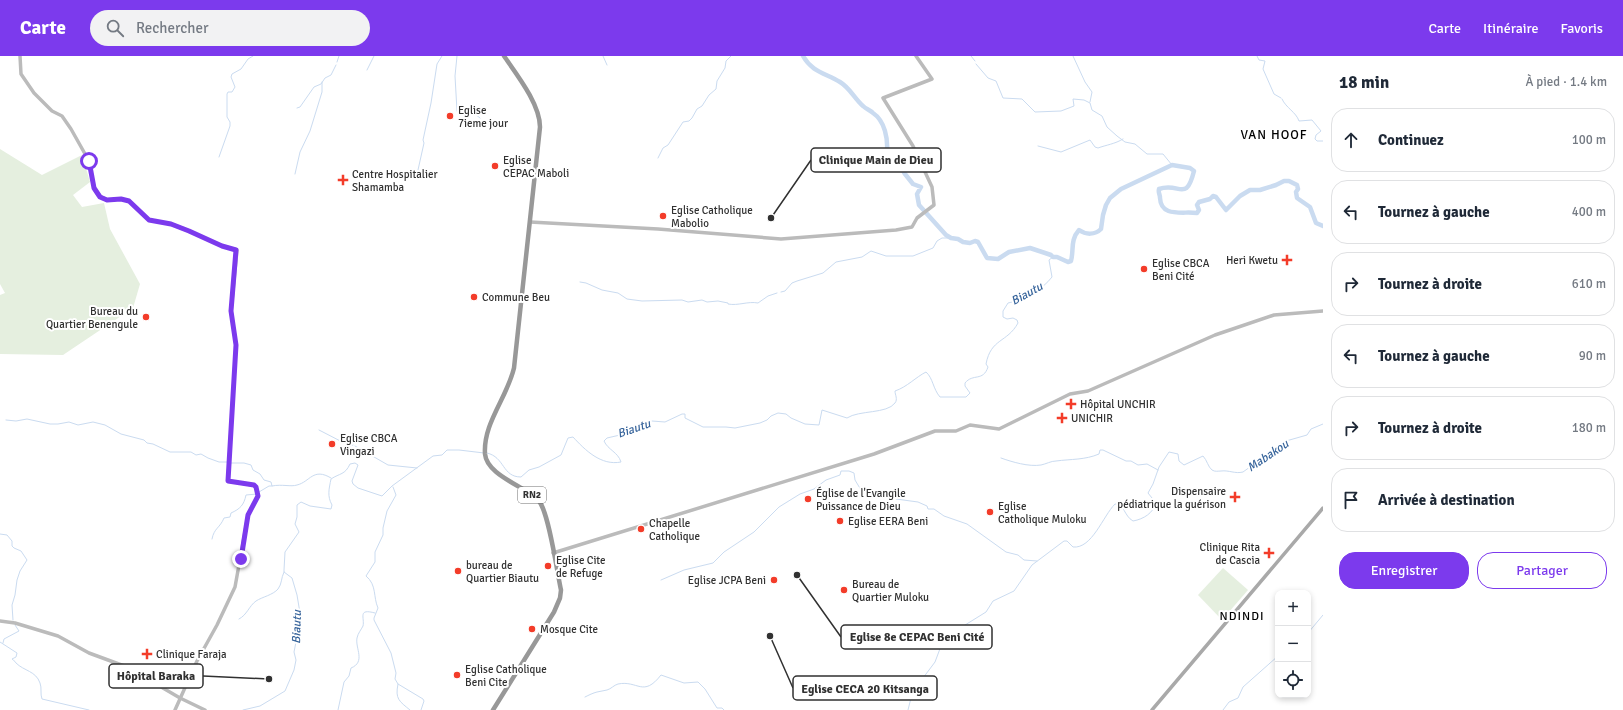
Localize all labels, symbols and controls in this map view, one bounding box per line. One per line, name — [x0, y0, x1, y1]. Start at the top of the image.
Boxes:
search box — [90, 10, 370, 46]
text: Carte — [20, 16, 66, 40]
icon: search — [104, 17, 126, 39]
text: Rechercher — [136, 19, 209, 37]
text: Carte — [1428, 20, 1461, 37]
text: Itinéraire — [1483, 20, 1539, 37]
text: Favoris — [1561, 20, 1603, 37]
text: 18 min — [1339, 72, 1389, 93]
text: À pied · 1.4 km — [1526, 74, 1607, 90]
place label: Eglise 7ieme jour — [458, 104, 508, 130]
marker: Eglise 7ieme jour — [445, 111, 455, 121]
district label: VAN HOOF — [1240, 127, 1308, 143]
icon: ahead — [1340, 129, 1362, 151]
text: Continuez — [1378, 131, 1444, 149]
text: 100 m — [1572, 132, 1606, 148]
callout: Clinique Main de Dieu — [811, 148, 941, 172]
route start — [80, 152, 98, 170]
text: Clinique Main de Dieu — [819, 153, 934, 168]
place label: Eglise CEPAC Maboli — [503, 154, 569, 180]
marker: Eglise CEPAC Maboli — [490, 161, 500, 171]
place label: Centre Hospitalier Shamamba — [352, 168, 438, 194]
marker: Centre Hospitalier Shamamba — [337, 174, 349, 186]
icon: left — [1340, 201, 1362, 223]
text: Tournez à gauche — [1378, 203, 1490, 221]
place label: Eglise Catholique Mabolio — [671, 204, 753, 230]
text: 400 m — [1572, 204, 1606, 220]
marker: Eglise Catholique Mabolio — [658, 211, 668, 221]
place label: Heri Kwetu — [1226, 254, 1278, 267]
marker: Heri Kwetu — [1281, 254, 1293, 266]
place label: Eglise CBCA Beni Cité — [1152, 257, 1210, 283]
marker: Eglise CBCA Beni Cité — [1139, 264, 1149, 274]
icon: right — [1340, 273, 1362, 295]
text: Tournez à droite — [1378, 275, 1482, 293]
text: 610 m — [1572, 276, 1606, 292]
water label: Biautu — [1009, 279, 1047, 309]
place label: Commune Beu — [482, 291, 550, 304]
marker: Commune Beu — [469, 292, 479, 302]
place label: Bureau du Quartier Benengule — [46, 305, 138, 331]
marker: Bureau du Quartier Benengule — [141, 312, 151, 322]
icon: left — [1340, 345, 1362, 367]
text: Tournez à gauche — [1378, 347, 1490, 365]
text: 90 m — [1579, 348, 1606, 364]
marker: Hôpital UNCHIR — [1065, 398, 1077, 410]
place label: Hôpital UNCHIR — [1080, 398, 1156, 411]
marker: UNICHIR — [1056, 412, 1068, 424]
place label: UNICHIR — [1071, 412, 1113, 425]
water label: Biautu — [616, 416, 654, 442]
icon: right — [1340, 417, 1362, 439]
text: Tournez à droite — [1378, 419, 1482, 437]
text: 180 m — [1572, 420, 1606, 436]
place label: Eglise CBCA Vingazi — [340, 432, 398, 458]
water label: Mabakou — [1244, 436, 1293, 475]
marker: Eglise CBCA Vingazi — [327, 439, 337, 449]
place label: Dispensaire pédiatrique la guérison — [1117, 485, 1226, 511]
place label: Église de l'Evangile Puissance de Dieu — [816, 486, 906, 513]
road number: RN2 — [518, 487, 546, 503]
icon: arrive — [1340, 489, 1362, 511]
marker: Dispensaire pédiatrique la guérison — [1229, 491, 1241, 503]
text: Arrivée à destination — [1378, 491, 1515, 509]
marker: Église de l'Evangile Puissance de Dieu — [803, 494, 813, 504]
place label: Eglise Catholique Muloku — [998, 500, 1087, 526]
marker: Eglise Catholique Muloku — [985, 507, 995, 517]
place label: Eglise EERA Beni — [848, 515, 928, 528]
marker: Eglise EERA Beni — [835, 516, 845, 526]
place label: Chapelle Catholique — [649, 517, 700, 543]
marker: Chapelle Catholique — [636, 524, 646, 534]
place label: Clinique Rita de Cascia — [1200, 541, 1260, 567]
marker: Clinique Rita de Cascia — [1263, 547, 1275, 559]
route end — [232, 550, 250, 568]
button: Enregistrer — [1339, 552, 1469, 589]
button: Partager — [1477, 552, 1607, 589]
place label: Eglise Cite de Refuge — [556, 554, 606, 580]
place label: bureau de Quartier Biautu — [466, 559, 539, 585]
marker: Eglise Cite de Refuge — [543, 561, 553, 571]
marker: bureau de Quartier Biautu — [453, 566, 463, 576]
place label: Eglise JCPA Beni — [688, 574, 766, 587]
marker: Eglise JCPA Beni — [769, 575, 779, 585]
place label: Bureau de Quartier Muloku — [852, 578, 929, 604]
marker: Bureau de Quartier Muloku — [839, 585, 849, 595]
map controls — [1275, 590, 1311, 698]
button: + — [1275, 590, 1311, 626]
water label: Biautu — [289, 608, 305, 644]
district label: NDINDI — [1220, 609, 1264, 624]
place label: Mosque Cite — [540, 623, 598, 636]
marker: Mosque Cite — [527, 624, 537, 634]
callout: Eglise 8e CEPAC Beni Cité — [841, 625, 992, 649]
button: − — [1275, 626, 1311, 662]
text: Eglise 8e CEPAC Beni Cité — [850, 630, 984, 645]
marker: Clinique Faraja — [141, 648, 153, 660]
place label: Clinique Faraja — [156, 648, 227, 661]
button: locate — [1275, 662, 1311, 698]
place label: Eglise Catholique Beni Cite — [465, 663, 547, 689]
callout: Hôpital Baraka — [109, 664, 203, 688]
text: Hôpital Baraka — [117, 669, 195, 684]
marker: Eglise Catholique Beni Cite — [452, 670, 462, 680]
callout: Eglise CECA 20 Kitsanga — [793, 676, 937, 700]
text: Eglise CECA 20 Kitsanga — [801, 682, 929, 697]

